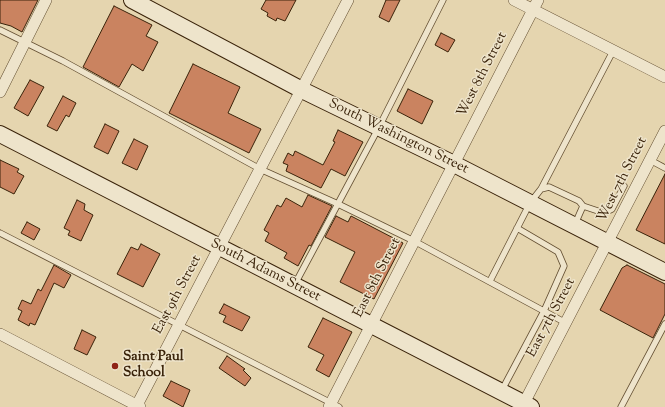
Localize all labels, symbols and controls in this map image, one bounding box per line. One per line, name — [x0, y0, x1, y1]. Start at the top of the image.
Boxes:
street label: West 8th Street — [454, 30, 512, 120]
street label: South Washington Street — [325, 96, 471, 178]
street label: West 7th Street — [594, 135, 652, 225]
street label: East 8th Street — [351, 235, 405, 321]
street label: South Adams Street — [207, 236, 323, 306]
street label: East 9th Street — [150, 253, 206, 337]
street label: East 7th Street — [524, 276, 580, 360]
place label: Saint Paul School — [123, 350, 184, 382]
marker: Saint Paul School — [110, 361, 120, 371]

